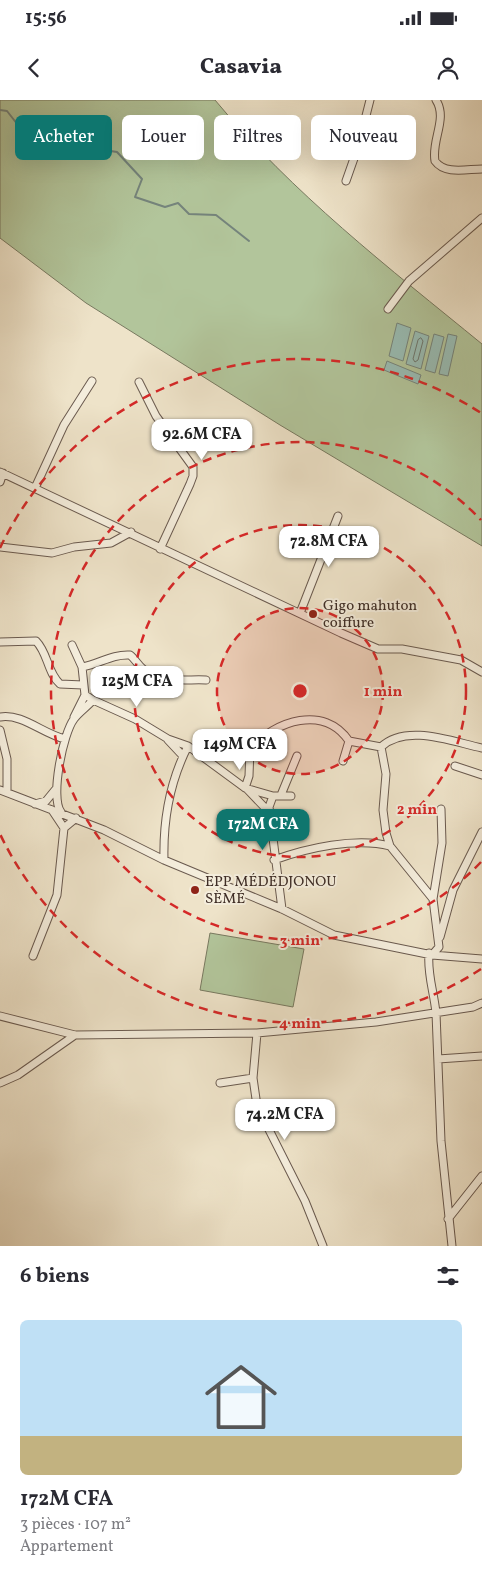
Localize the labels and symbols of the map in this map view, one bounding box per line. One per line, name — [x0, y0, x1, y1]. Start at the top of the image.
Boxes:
pin: 92.6M CFA — [145, 418, 259, 461]
pin: 72.8M CFA — [272, 526, 386, 568]
place label: Gigo mahuton coiffure — [323, 596, 417, 634]
marker: Gigo mahuton coiffure — [307, 608, 319, 620]
pin: 125M CFA — [85, 666, 189, 708]
centre of rings — [291, 682, 309, 700]
text: 1 min — [364, 682, 402, 703]
pin: 149M CFA — [188, 728, 292, 771]
text: 2 min — [397, 800, 437, 821]
pin: 172M CFA — [211, 808, 315, 851]
place label: EPP MÉDÉDJONOU SÈMÉ — [205, 872, 336, 910]
marker: EPP MÉDÉDJONOU SÈMÉ — [189, 884, 201, 896]
text: 3 min — [280, 931, 320, 952]
text: 4 min — [279, 1014, 321, 1035]
pin: 74.2M CFA — [228, 1098, 342, 1141]

